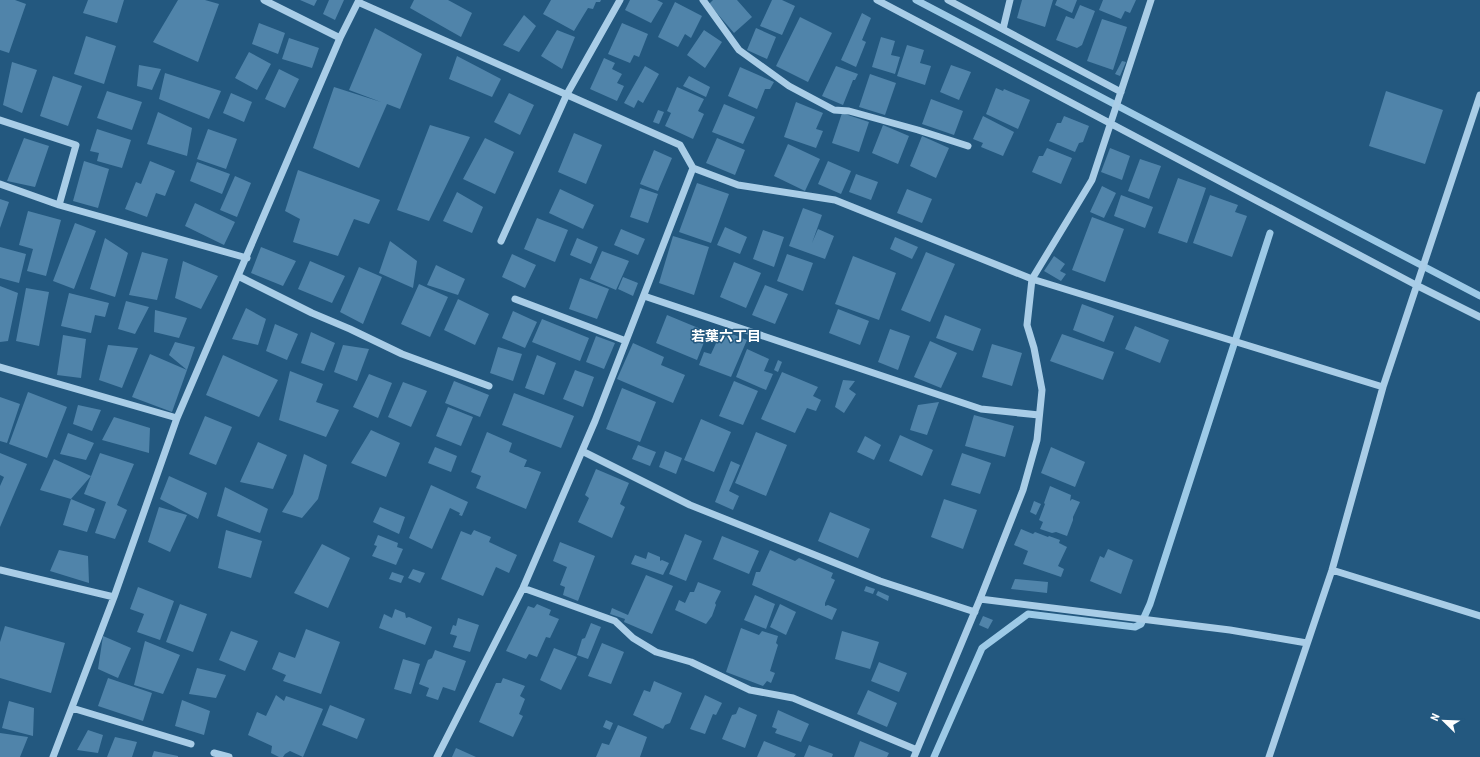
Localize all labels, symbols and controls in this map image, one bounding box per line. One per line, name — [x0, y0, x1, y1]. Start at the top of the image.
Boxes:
district label: 若葉六丁目 — [691, 328, 761, 344]
north arrow — [1424, 701, 1464, 741]
text: N — [1428, 711, 1443, 723]

